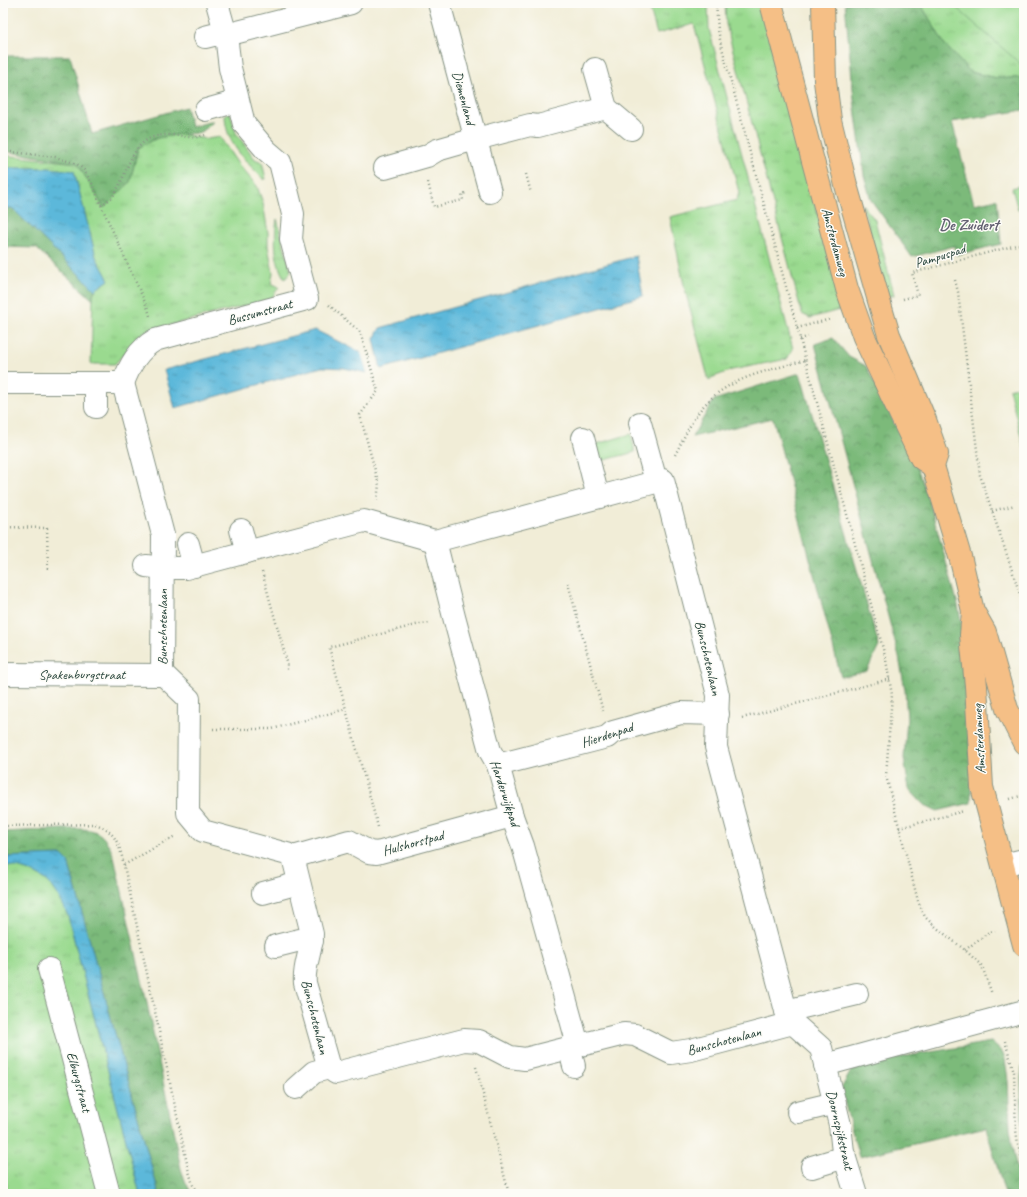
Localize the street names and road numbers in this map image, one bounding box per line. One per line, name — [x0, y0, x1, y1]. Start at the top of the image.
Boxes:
street label: Diemenland — [449, 70, 480, 129]
street label: Amsterdamweg — [818, 206, 852, 279]
street label: Pampuspad — [913, 240, 970, 272]
street label: Bussumstraat — [226, 295, 295, 329]
street label: Bunschotenlaan — [154, 588, 171, 665]
street label: Bunschotenlaan — [691, 619, 725, 698]
street label: Spakenburgstraat — [39, 666, 126, 683]
street label: Amsterdamweg — [969, 703, 989, 774]
street label: Hierdenpad — [579, 718, 637, 751]
street label: Harderwijkpad — [486, 758, 524, 831]
street label: Hulshorstpad — [381, 826, 448, 859]
street label: Bunschotenlaan — [298, 978, 333, 1057]
street label: Bunschotenlaan — [685, 1023, 764, 1059]
street label: Elburgstraat — [63, 1050, 96, 1115]
street label: Doornspijkstraat — [823, 1089, 858, 1173]

